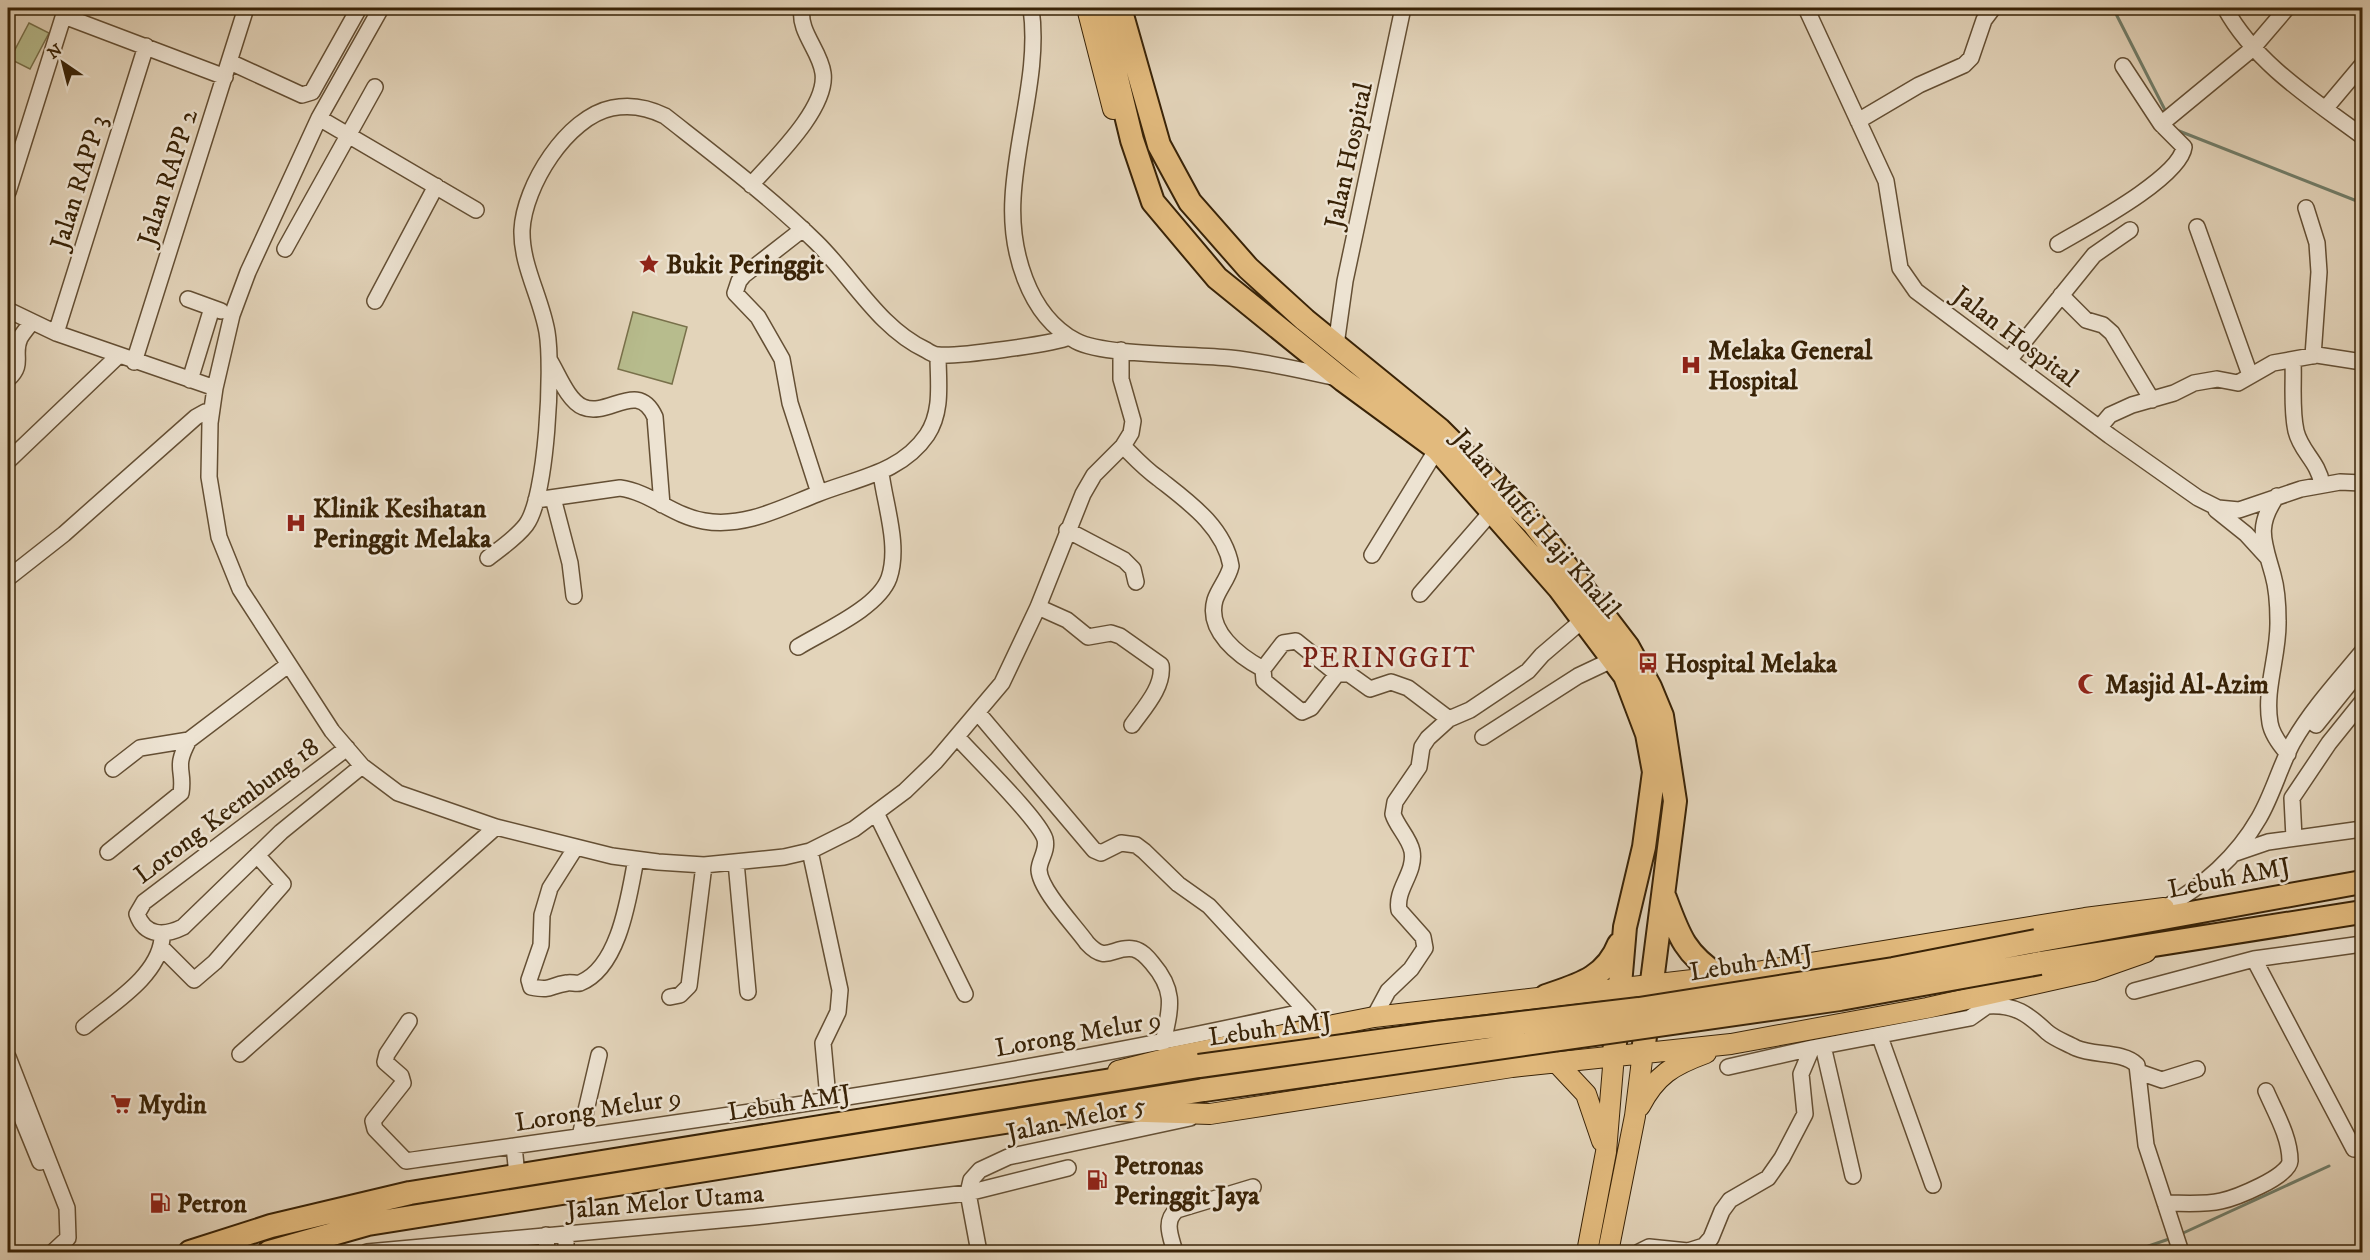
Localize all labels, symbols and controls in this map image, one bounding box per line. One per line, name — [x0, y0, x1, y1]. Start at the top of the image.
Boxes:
north arrow — [33, 33, 93, 93]
text: N — [44, 40, 66, 63]
street label: Jalan Hospital — [1317, 79, 1381, 233]
street label: Jalan RAPP 2 — [130, 105, 206, 252]
street label: Jalan RAPP 3 — [43, 112, 115, 255]
place label: Bukit Peringgit — [666, 249, 825, 282]
place icon: Bukit Peringgit — [637, 252, 661, 276]
street label: Jalan Hospital — [1944, 278, 2084, 395]
place label: Melaka General Hospital — [1708, 335, 1873, 398]
hospital icon: Melaka General Hospital — [1679, 353, 1703, 377]
street label: Jalan Mufti Haji Khalil — [1443, 421, 1627, 626]
place label: Klinik Kesihatan Peringgit Melaka — [313, 493, 492, 556]
hospital icon: Klinik Kesihatan Peringgit Melaka — [284, 511, 308, 535]
district label: PERINGGIT — [1302, 641, 1476, 676]
place label: Hospital Melaka — [1665, 648, 1838, 681]
bus stop icon: Hospital Melaka — [1636, 651, 1660, 675]
place label: Masjid Al-Azim — [2105, 669, 2269, 702]
mosque icon: Masjid Al-Azim — [2076, 672, 2100, 696]
street label: Lorong Keembung 18 — [128, 731, 326, 892]
street label: Lebuh AMJ — [2165, 850, 2293, 907]
street label: Lebuh AMJ — [1687, 937, 1815, 989]
street label: Lorong Melur 9 — [993, 1004, 1164, 1065]
street label: Lebuh AMJ — [1206, 1004, 1334, 1054]
street label: Lebuh AMJ — [725, 1077, 853, 1129]
street label: Lorong Melur 9 — [513, 1081, 684, 1140]
place label: Mydin — [138, 1089, 207, 1122]
street label: Jalan Melor 5 — [1002, 1089, 1149, 1151]
supermarket icon: Mydin — [109, 1092, 133, 1116]
place label: Petronas Peringgit Jaya — [1114, 1150, 1260, 1213]
fuel station icon: Petronas Peringgit Jaya — [1085, 1168, 1109, 1192]
street label: Jalan Melor Utama — [563, 1177, 765, 1228]
place label: Petron — [177, 1188, 247, 1221]
fuel station icon: Petron — [148, 1191, 172, 1215]

